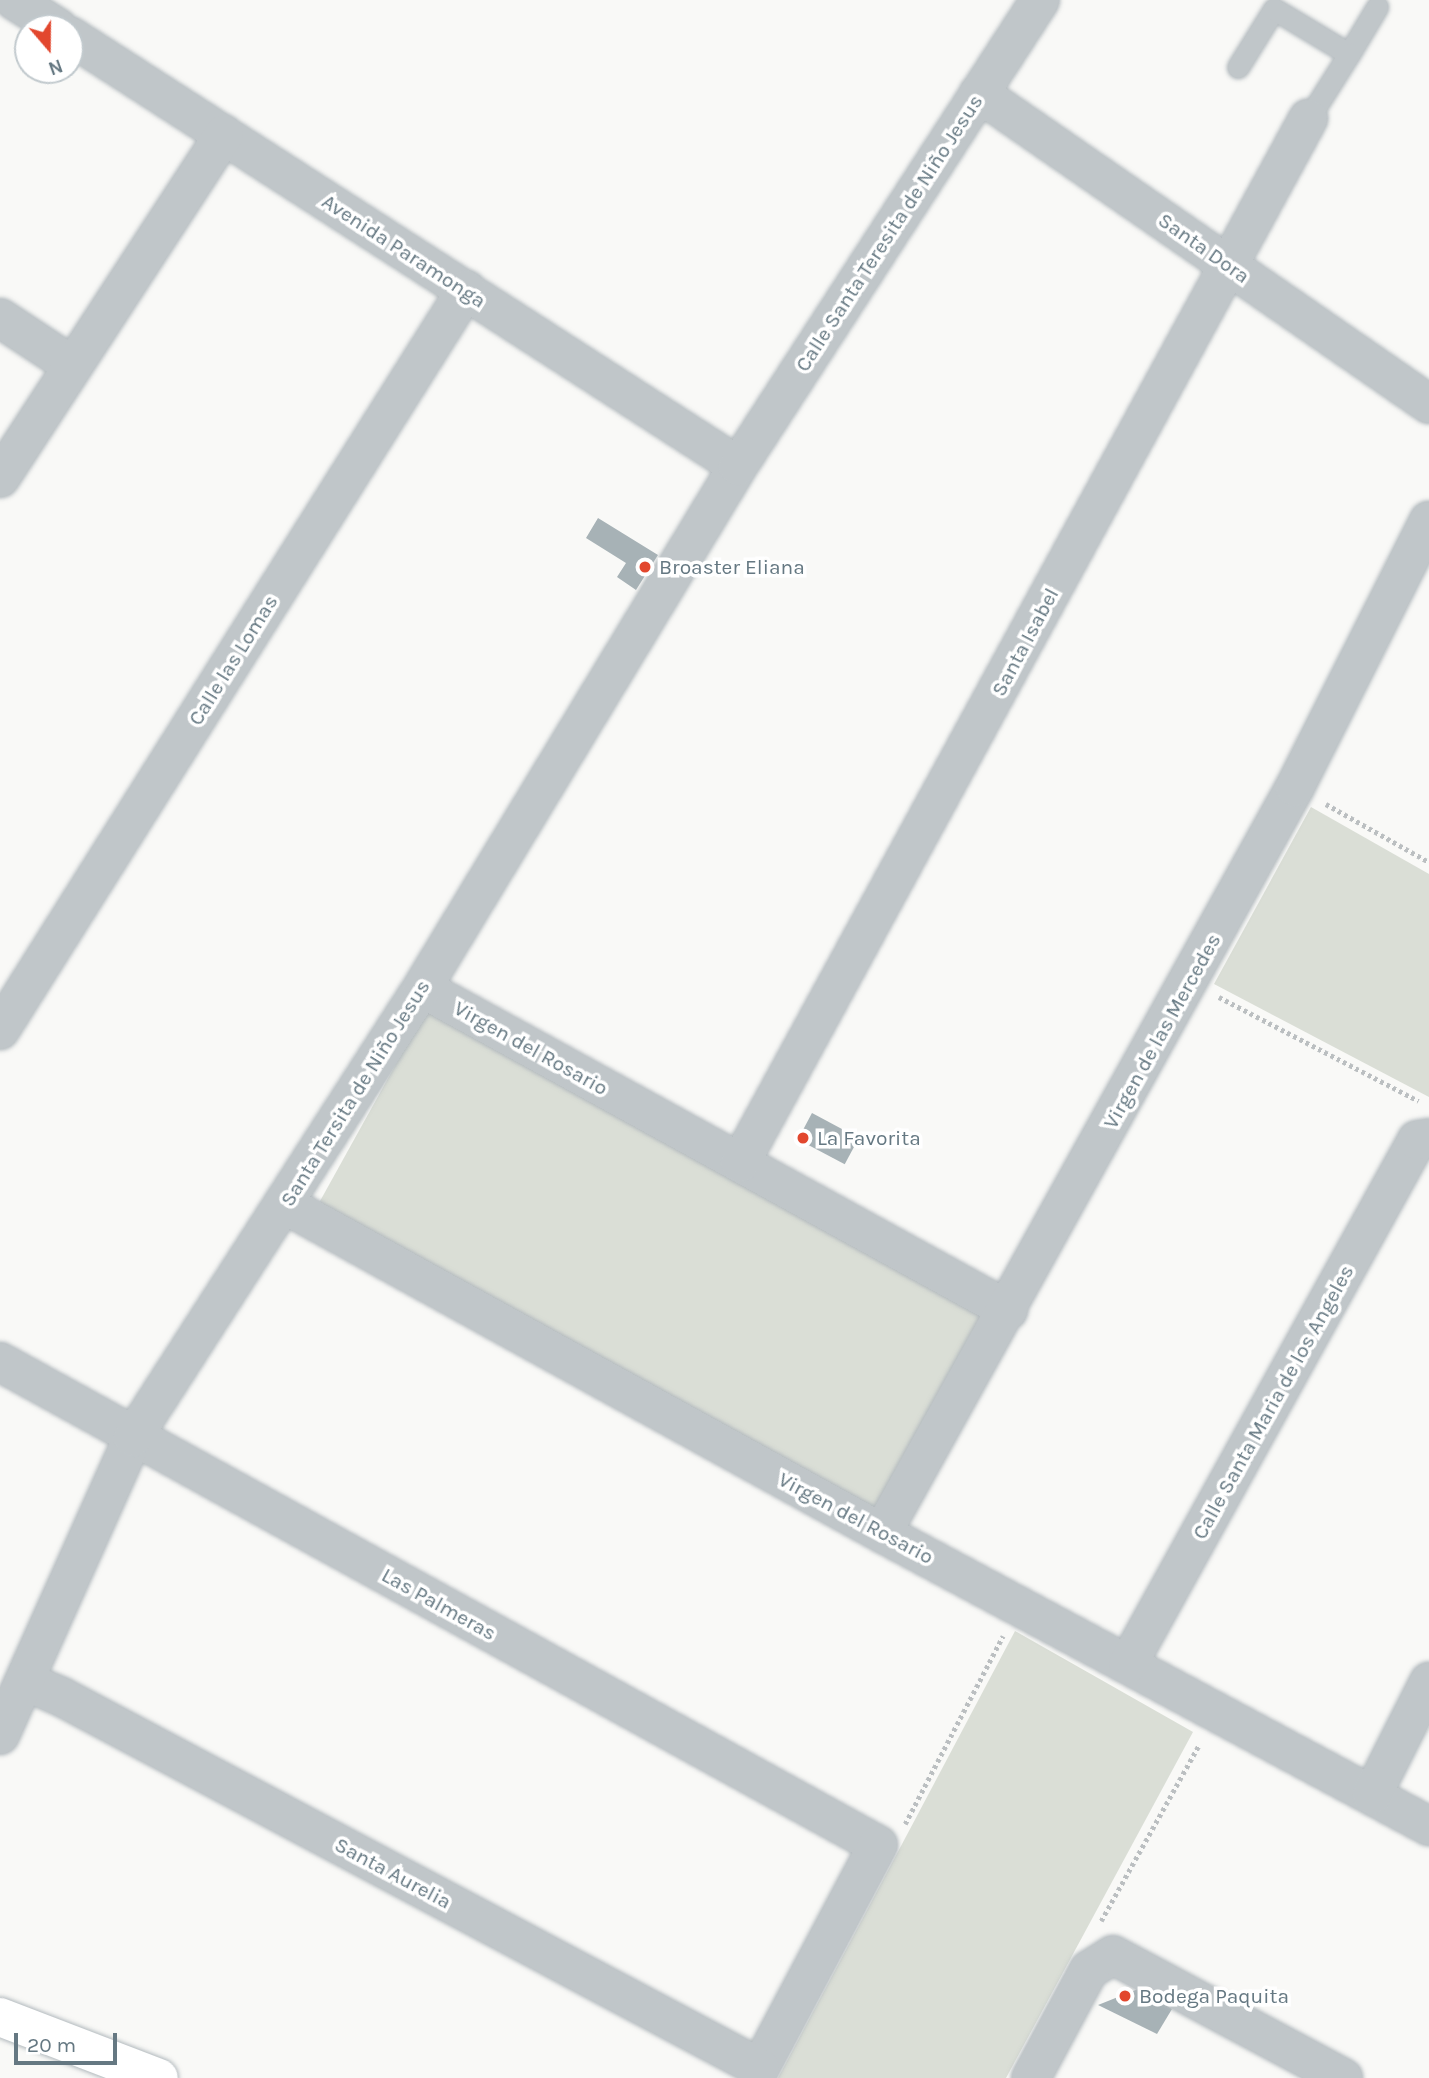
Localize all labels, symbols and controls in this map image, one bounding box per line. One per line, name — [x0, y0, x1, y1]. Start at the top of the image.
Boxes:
north arrow — [14, 14, 84, 84]
text: N — [45, 54, 66, 80]
street label: Calle Santa Teresita de Niño Jesus — [790, 90, 988, 376]
street label: Avenida Paramonga — [317, 189, 491, 313]
street label: Santa Dora — [1153, 207, 1255, 289]
place label: Broaster Eliana — [659, 554, 805, 580]
marker: Broaster Eliana — [637, 559, 653, 575]
street label: Santa Isabel — [986, 584, 1064, 700]
street label: Calle las Lomas — [183, 590, 283, 730]
street label: Virgen de las Mercedes — [1098, 929, 1226, 1133]
street label: Santa Tersita de Niño Jesus — [275, 975, 435, 1211]
street label: Virgen del Rosario — [450, 995, 612, 1101]
place label: La Favorita — [817, 1125, 921, 1151]
marker: La Favorita — [795, 1130, 811, 1146]
street label: Calle Santa Maria de los Angeles — [1187, 1260, 1359, 1544]
street label: Virgen del Rosario — [774, 1467, 938, 1569]
street label: Las Palmeras — [377, 1562, 501, 1646]
street label: Santa Aurelia — [330, 1832, 456, 1914]
place label: Bodega Paquita — [1139, 1983, 1289, 2009]
marker: Bodega Paquita — [1117, 1988, 1133, 2004]
scale bar — [18, 2018, 121, 2062]
text: 20 m — [27, 2033, 76, 2057]

